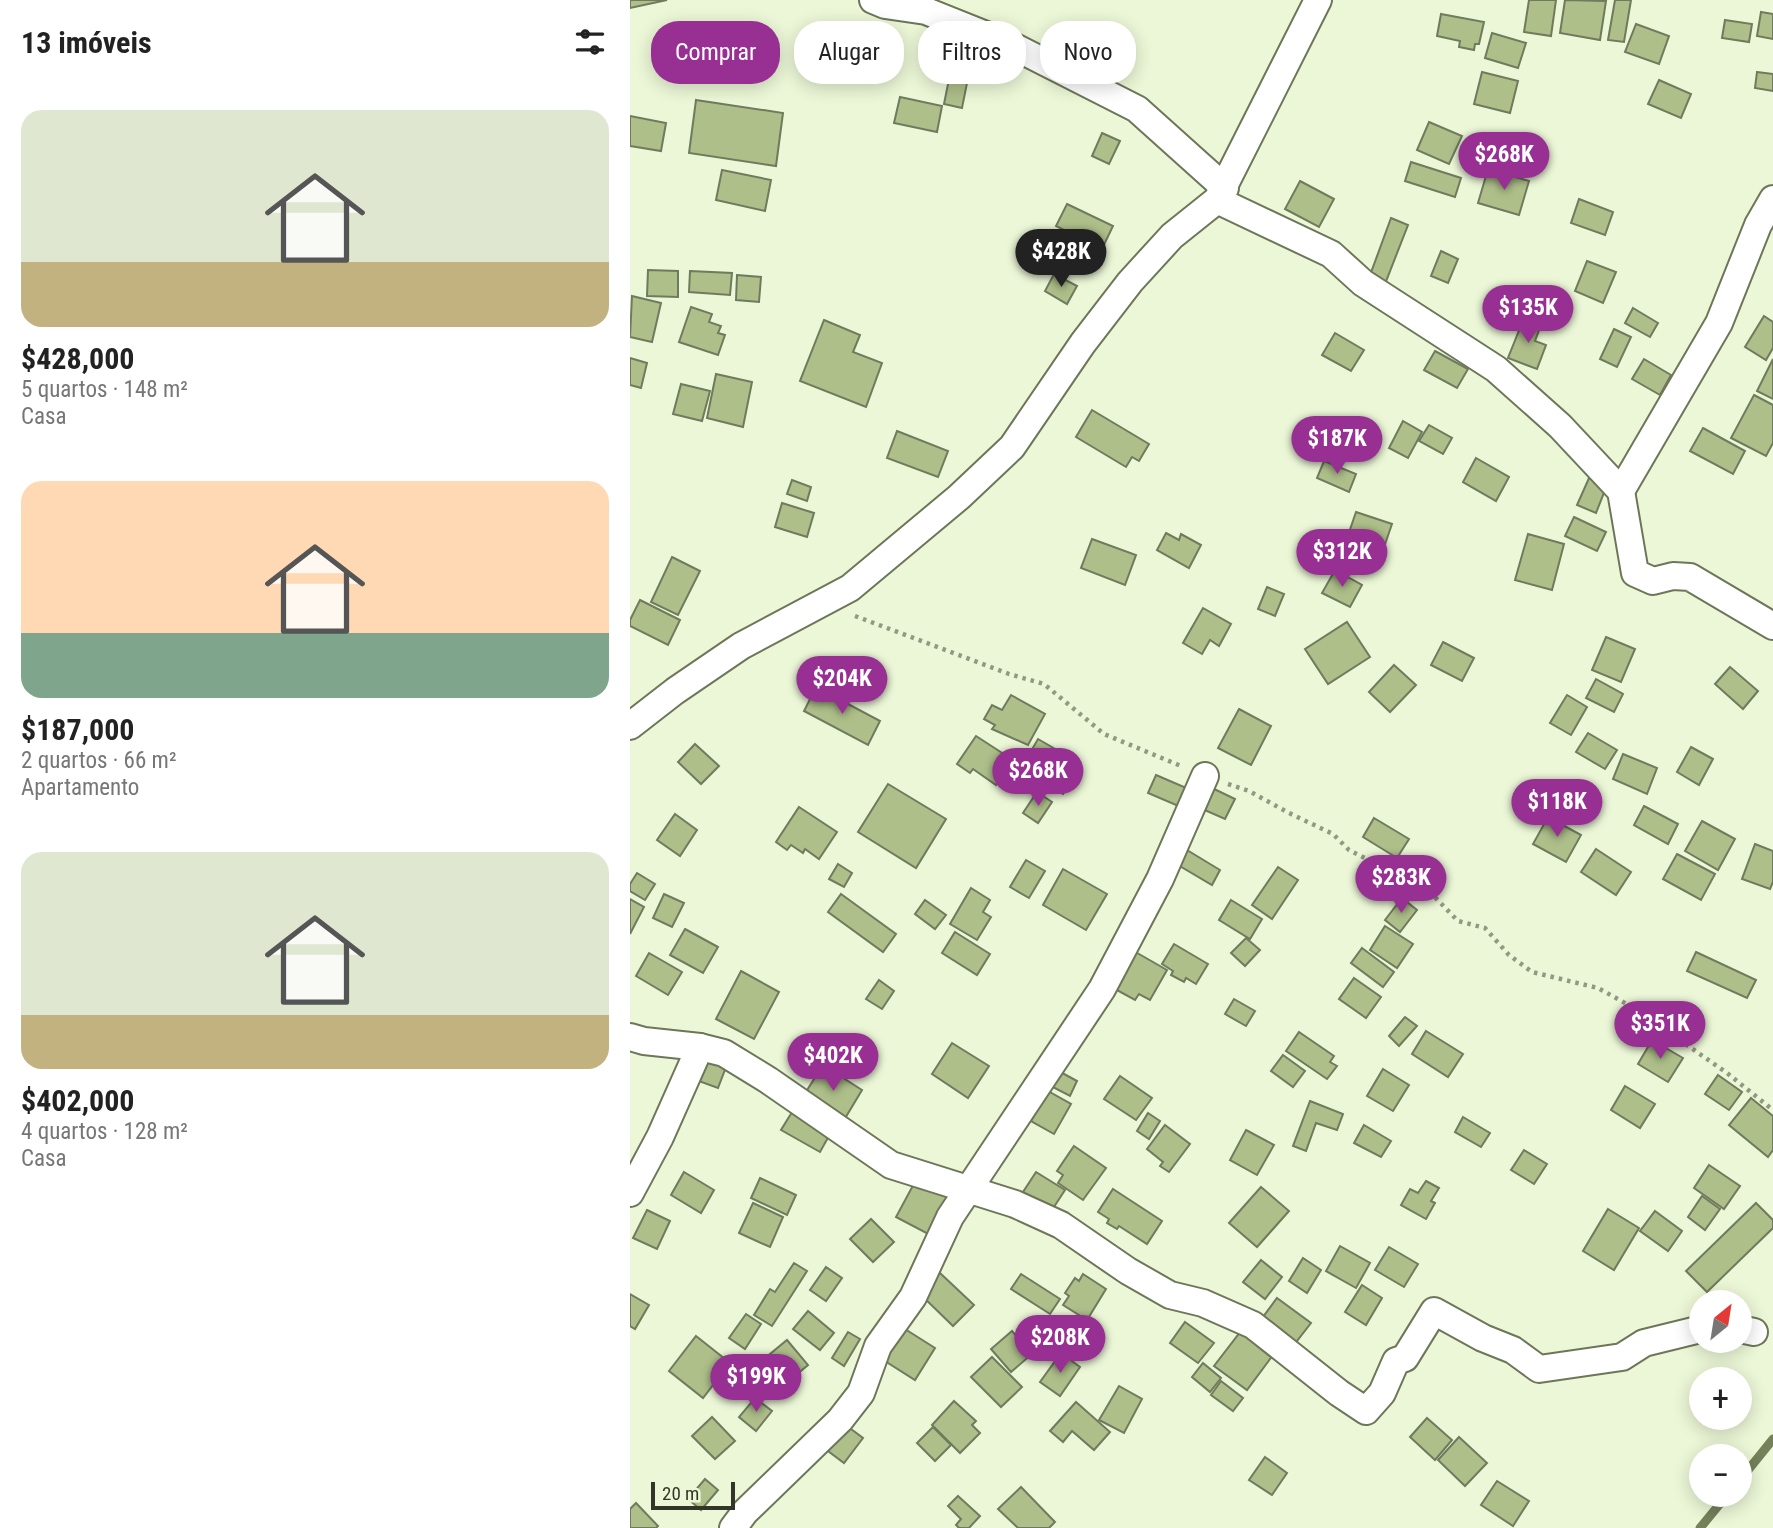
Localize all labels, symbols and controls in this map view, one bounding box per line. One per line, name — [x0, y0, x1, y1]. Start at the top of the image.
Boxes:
chip: Comprar — [651, 21, 780, 84]
chip: Alugar — [794, 21, 904, 84]
chip: Filtros — [918, 21, 1026, 84]
chip: Novo — [1040, 21, 1136, 84]
icon: filters — [571, 23, 609, 61]
text: 13 imóveis — [21, 25, 152, 60]
pin: $268K — [1455, 132, 1553, 192]
text: $268K — [1474, 141, 1534, 168]
icon: home — [252, 155, 378, 281]
pin: $428K — [1012, 230, 1110, 289]
text: $428K — [1031, 238, 1091, 265]
pin: $135K — [1479, 286, 1577, 345]
text: $135K — [1498, 294, 1558, 321]
text: $428,000 — [21, 341, 134, 376]
text: 5 quartos · 148 m² — [21, 376, 188, 403]
text: Casa — [21, 403, 67, 430]
pin: $187K — [1288, 416, 1386, 476]
text: $187K — [1307, 425, 1367, 452]
icon: home — [252, 526, 378, 652]
pin: $312K — [1293, 530, 1391, 589]
text: $312K — [1312, 538, 1372, 565]
pin: $204K — [793, 656, 891, 716]
text: $204K — [812, 665, 872, 692]
text: $187,000 — [21, 712, 134, 747]
text: 2 quartos · 66 m² — [21, 747, 177, 774]
pin: $268K — [989, 748, 1087, 808]
text: $268K — [1008, 757, 1068, 784]
text: Apartamento — [21, 774, 139, 801]
pin: $118K — [1508, 780, 1606, 839]
text: $118K — [1527, 788, 1587, 815]
pin: $283K — [1352, 856, 1450, 915]
text: $283K — [1371, 864, 1431, 891]
icon: home — [252, 897, 378, 1023]
pin: $351K — [1611, 1002, 1709, 1061]
text: $351K — [1630, 1010, 1690, 1037]
pin: $402K — [784, 1034, 882, 1093]
text: $402K — [803, 1042, 863, 1069]
text: $402,000 — [21, 1083, 134, 1118]
text: 4 quartos · 128 m² — [21, 1118, 188, 1145]
text: Casa — [21, 1145, 67, 1172]
north arrow — [1689, 1290, 1752, 1353]
map controls — [1689, 1290, 1752, 1507]
pin: $208K — [1011, 1316, 1109, 1375]
text: $208K — [1030, 1324, 1090, 1351]
pin: $199K — [707, 1354, 805, 1414]
text: $199K — [726, 1363, 786, 1390]
button: + — [1689, 1367, 1752, 1430]
button: − — [1689, 1444, 1752, 1507]
scale bar — [651, 1479, 735, 1511]
text: 20 m — [662, 1482, 699, 1505]

